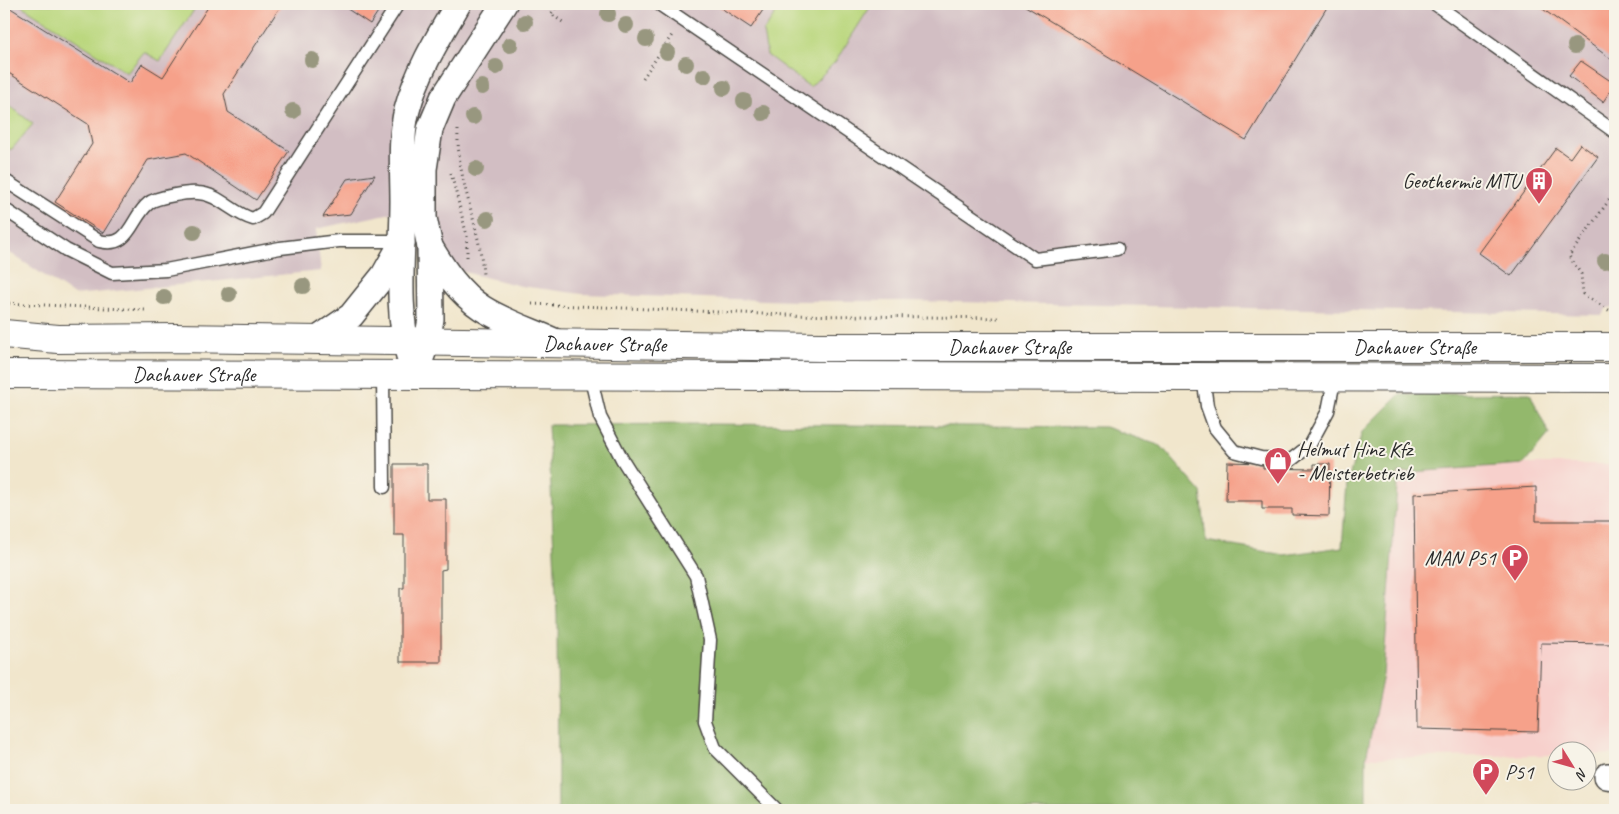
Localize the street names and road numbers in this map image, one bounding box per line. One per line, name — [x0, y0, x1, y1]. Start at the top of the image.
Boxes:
street label: Dachauer Straße — [543, 330, 668, 358]
street label: Dachauer Straße — [948, 334, 1073, 360]
street label: Dachauer Straße — [1353, 334, 1478, 360]
street label: Dachauer Straße — [133, 361, 258, 388]

